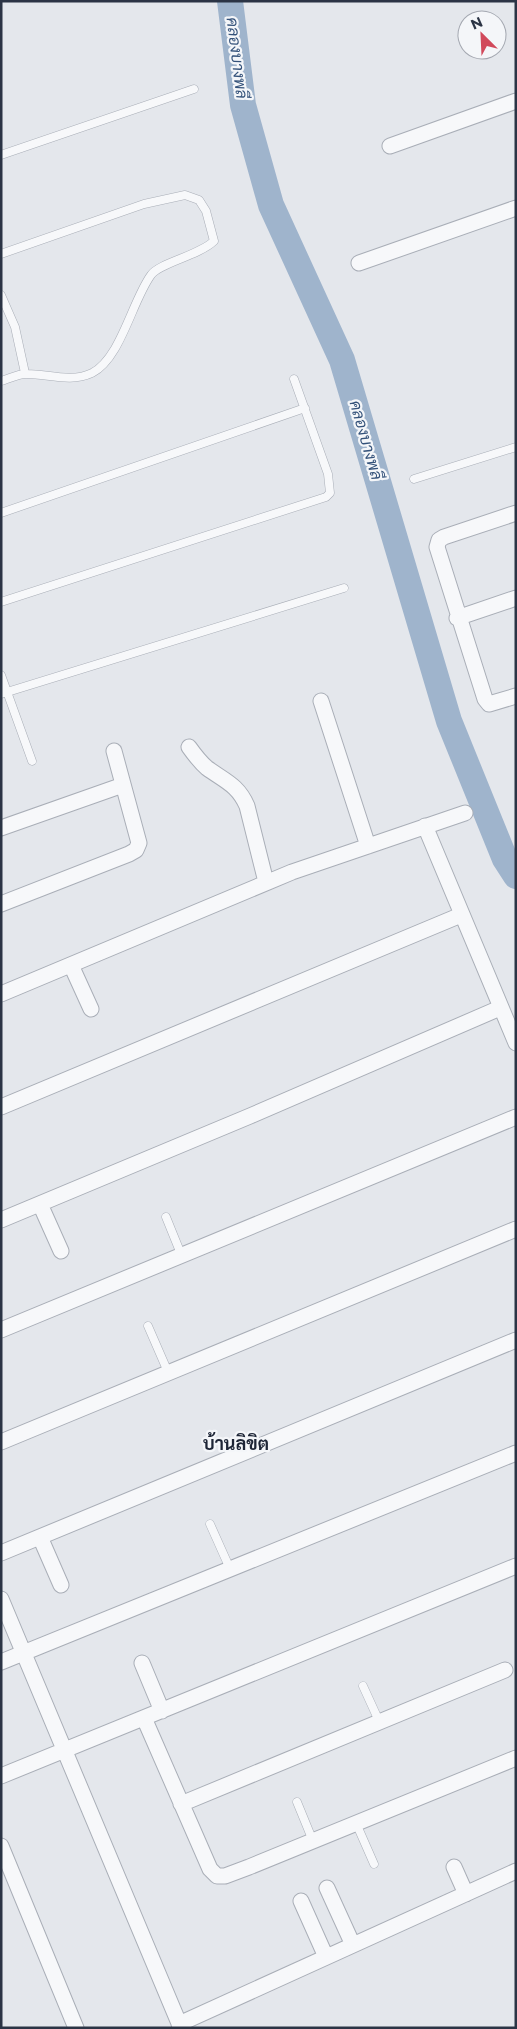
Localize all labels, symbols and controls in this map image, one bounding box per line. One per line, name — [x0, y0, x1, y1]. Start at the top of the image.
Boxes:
north arrow — [457, 10, 507, 60]
text: N — [468, 13, 486, 34]
water label: คลองบางพลี — [223, 16, 253, 101]
water label: คลองบางพลี — [346, 398, 389, 483]
district label: บ้านลิขิต — [203, 1432, 269, 1455]

